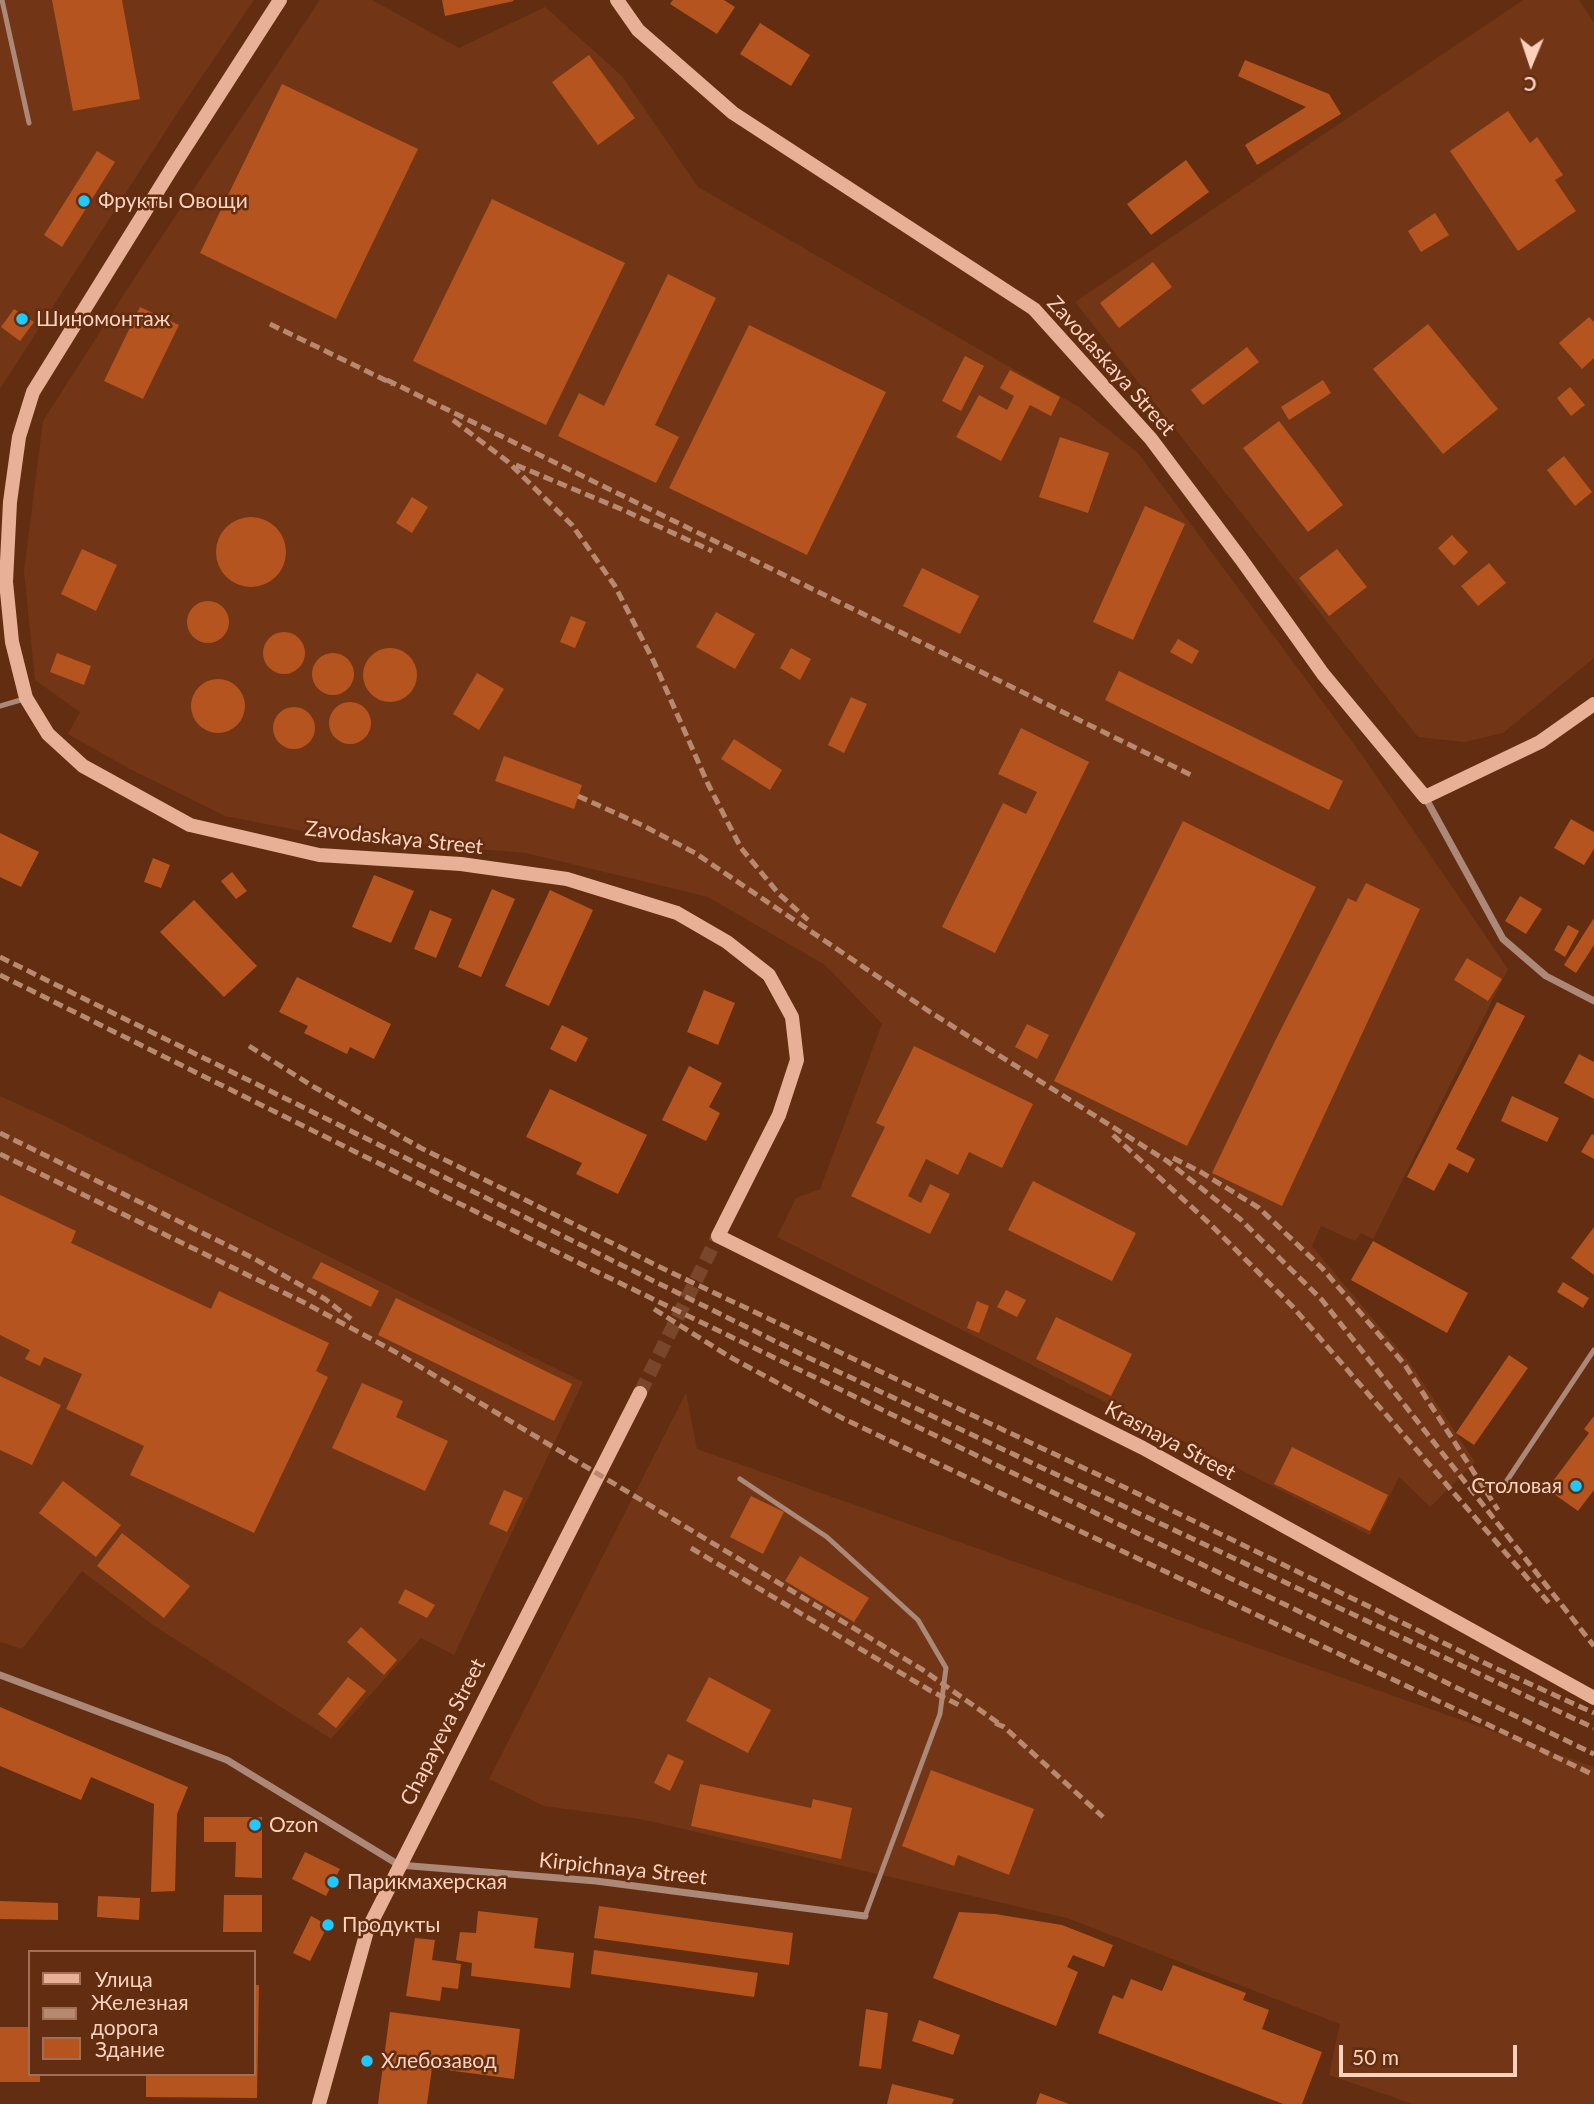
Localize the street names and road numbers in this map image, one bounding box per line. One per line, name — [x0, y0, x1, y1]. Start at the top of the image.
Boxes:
street label: Zavodaskaya Street — [1042, 291, 1180, 441]
street label: Zavodaskaya Street — [304, 816, 484, 860]
street label: Krasnaya Street — [1100, 1396, 1240, 1486]
street label: Chapayeva Street — [395, 1654, 491, 1810]
street label: Kirpichnaya Street — [538, 1848, 708, 1890]

